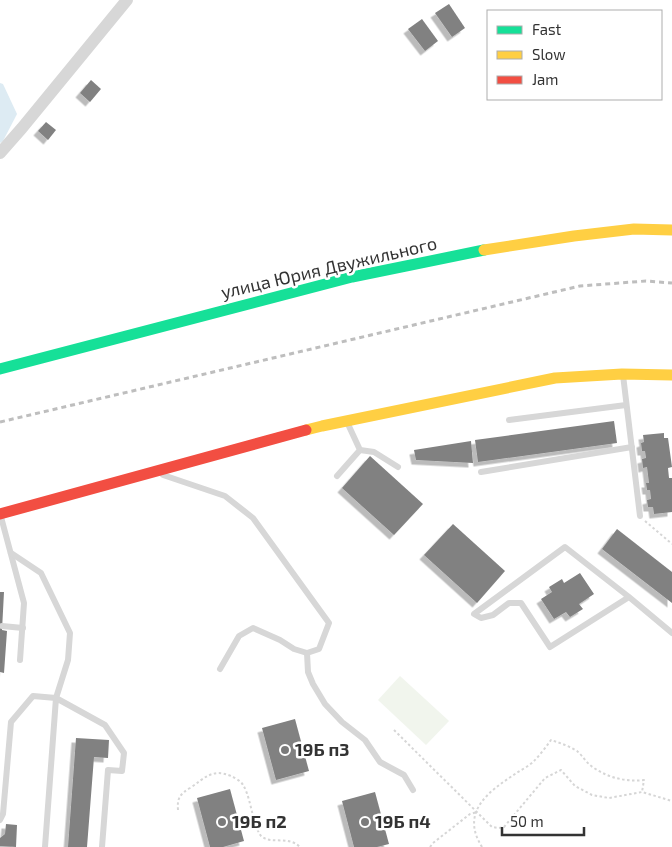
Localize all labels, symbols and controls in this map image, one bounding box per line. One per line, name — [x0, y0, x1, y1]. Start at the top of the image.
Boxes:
legend — [487, 10, 662, 100]
text: Fast — [532, 20, 562, 38]
text: Slow — [532, 45, 566, 63]
text: Jam — [532, 70, 558, 88]
street label: улица Юрия Двужильного — [219, 231, 439, 303]
place label: 19Б п3 — [295, 738, 350, 760]
marker: 19Б п3 — [279, 744, 291, 756]
scale bar — [502, 804, 584, 836]
place label: 19Б п2 — [232, 810, 287, 832]
place label: 19Б п4 — [375, 810, 431, 832]
text: 50 m — [510, 812, 544, 830]
marker: 19Б п2 — [216, 816, 228, 828]
marker: 19Б п4 — [359, 816, 371, 828]

